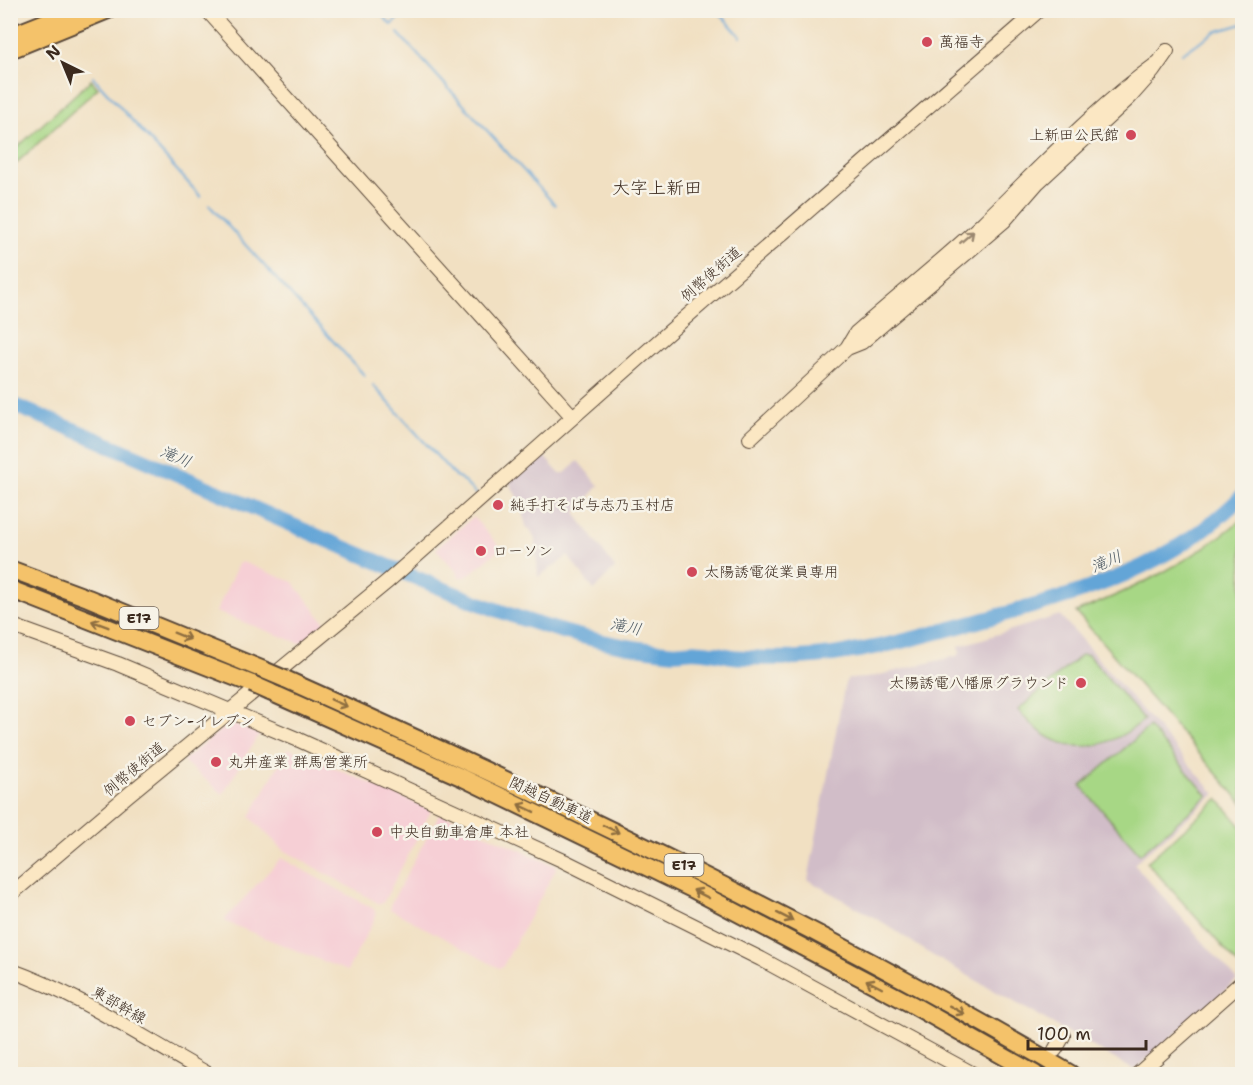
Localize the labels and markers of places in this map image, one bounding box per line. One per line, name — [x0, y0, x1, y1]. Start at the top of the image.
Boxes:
place label: 萬福寺 — [939, 32, 984, 52]
marker: 萬福寺 — [920, 35, 934, 49]
place label: 上新田公民館 — [1029, 125, 1119, 145]
marker: 上新田公民館 — [1124, 128, 1138, 142]
place label: 純手打そば与志乃玉村店 — [510, 495, 675, 515]
marker: 純手打そば与志乃玉村店 — [491, 498, 505, 512]
place label: ローソン — [493, 541, 553, 561]
marker: ローソン — [474, 544, 488, 558]
place label: 太陽誘電従業員専用 — [704, 562, 839, 582]
marker: 太陽誘電従業員専用 — [685, 565, 699, 579]
place label: 太陽誘電八幡原グラウンド — [889, 673, 1069, 693]
marker: 太陽誘電八幡原グラウンド — [1074, 676, 1088, 690]
place label: セブン-イレブン — [142, 711, 254, 731]
marker: セブン-イレブン — [123, 714, 137, 728]
place label: 丸井産業 群馬営業所 — [228, 752, 368, 772]
marker: 丸井産業 群馬営業所 — [209, 755, 223, 769]
place label: 中央自動車倉庫 本社 — [389, 822, 529, 842]
marker: 中央自動車倉庫 本社 — [370, 825, 384, 839]

